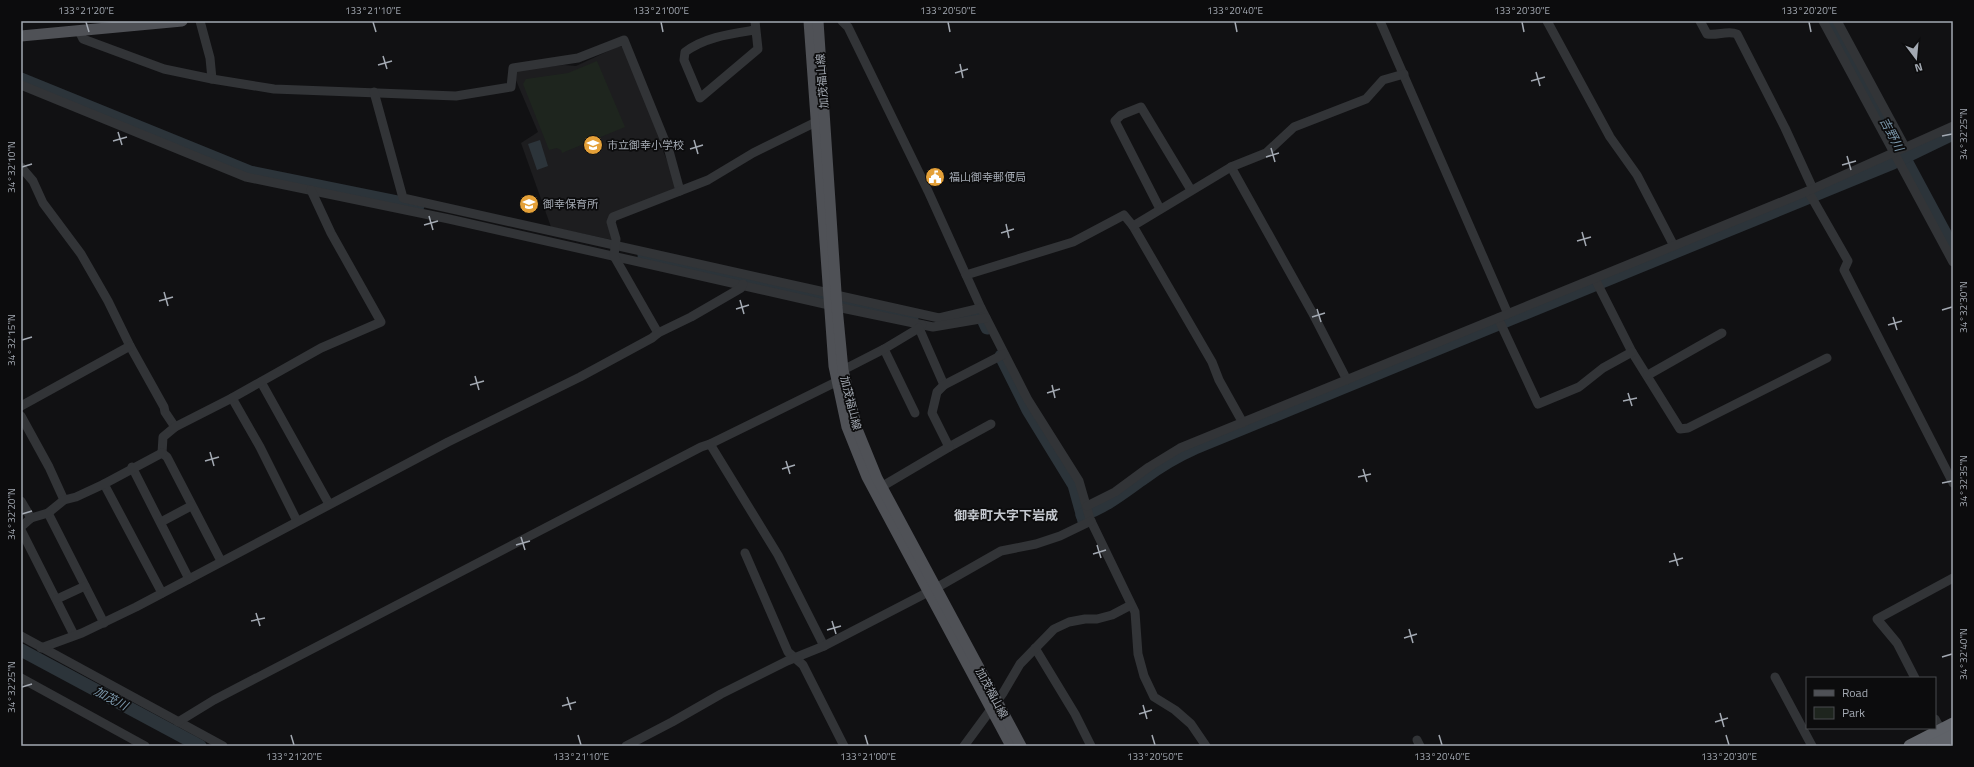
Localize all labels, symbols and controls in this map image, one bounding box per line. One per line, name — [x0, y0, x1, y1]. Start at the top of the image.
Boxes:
text: 133°21'20"E — [58, 3, 115, 18]
text: 133°21'10"E — [345, 3, 402, 18]
text: 133°21'00"E — [633, 3, 690, 18]
text: 133°20'50"E — [920, 3, 977, 18]
text: 133°20'40"E — [1207, 3, 1264, 18]
text: 133°20'30"E — [1494, 3, 1551, 18]
text: 133°20'20"E — [1781, 3, 1838, 18]
north arrow — [1896, 38, 1936, 78]
street label: 加茂福山線 — [812, 53, 832, 109]
text: N — [1913, 59, 1925, 76]
text: 34°32'25"N — [1956, 108, 1971, 160]
water label: 吉野川 — [1875, 114, 1910, 156]
school or university icon: 市立御幸小学校 — [582, 134, 604, 156]
place label: 市立御幸小学校 — [607, 137, 684, 153]
text: 34°32'10"N — [4, 141, 19, 193]
public building icon: 福山御幸郵便局 — [924, 166, 946, 188]
place label: 福山御幸郵便局 — [949, 169, 1026, 185]
school or university icon: 御幸保育所 — [518, 193, 540, 215]
place label: 御幸保育所 — [542, 196, 599, 212]
text: 34°32'30"N — [1956, 281, 1971, 333]
text: 34°32'15"N — [4, 314, 19, 366]
street label: 加茂福山線 — [837, 374, 865, 432]
text: 34°32'35"N — [1956, 455, 1971, 507]
text: 34°32'20"N — [4, 488, 19, 540]
district label: 御幸町大字下岩成 — [954, 505, 1058, 525]
text: 34°32'40"N — [1956, 628, 1971, 680]
text: 34°32'25"N — [4, 661, 19, 713]
street label: 加茂福山線 — [972, 665, 1012, 721]
legend — [1806, 677, 1936, 729]
water label: 加茂川 — [91, 681, 133, 716]
text: Road — [1842, 683, 1868, 702]
text: Park — [1842, 703, 1865, 722]
text: 133°21'20"E — [266, 749, 323, 764]
text: 133°21'10"E — [553, 749, 610, 764]
text: 133°21'00"E — [840, 749, 897, 764]
text: 133°20'50"E — [1127, 749, 1184, 764]
text: 133°20'40"E — [1414, 749, 1471, 764]
text: 133°20'30"E — [1701, 749, 1758, 764]

